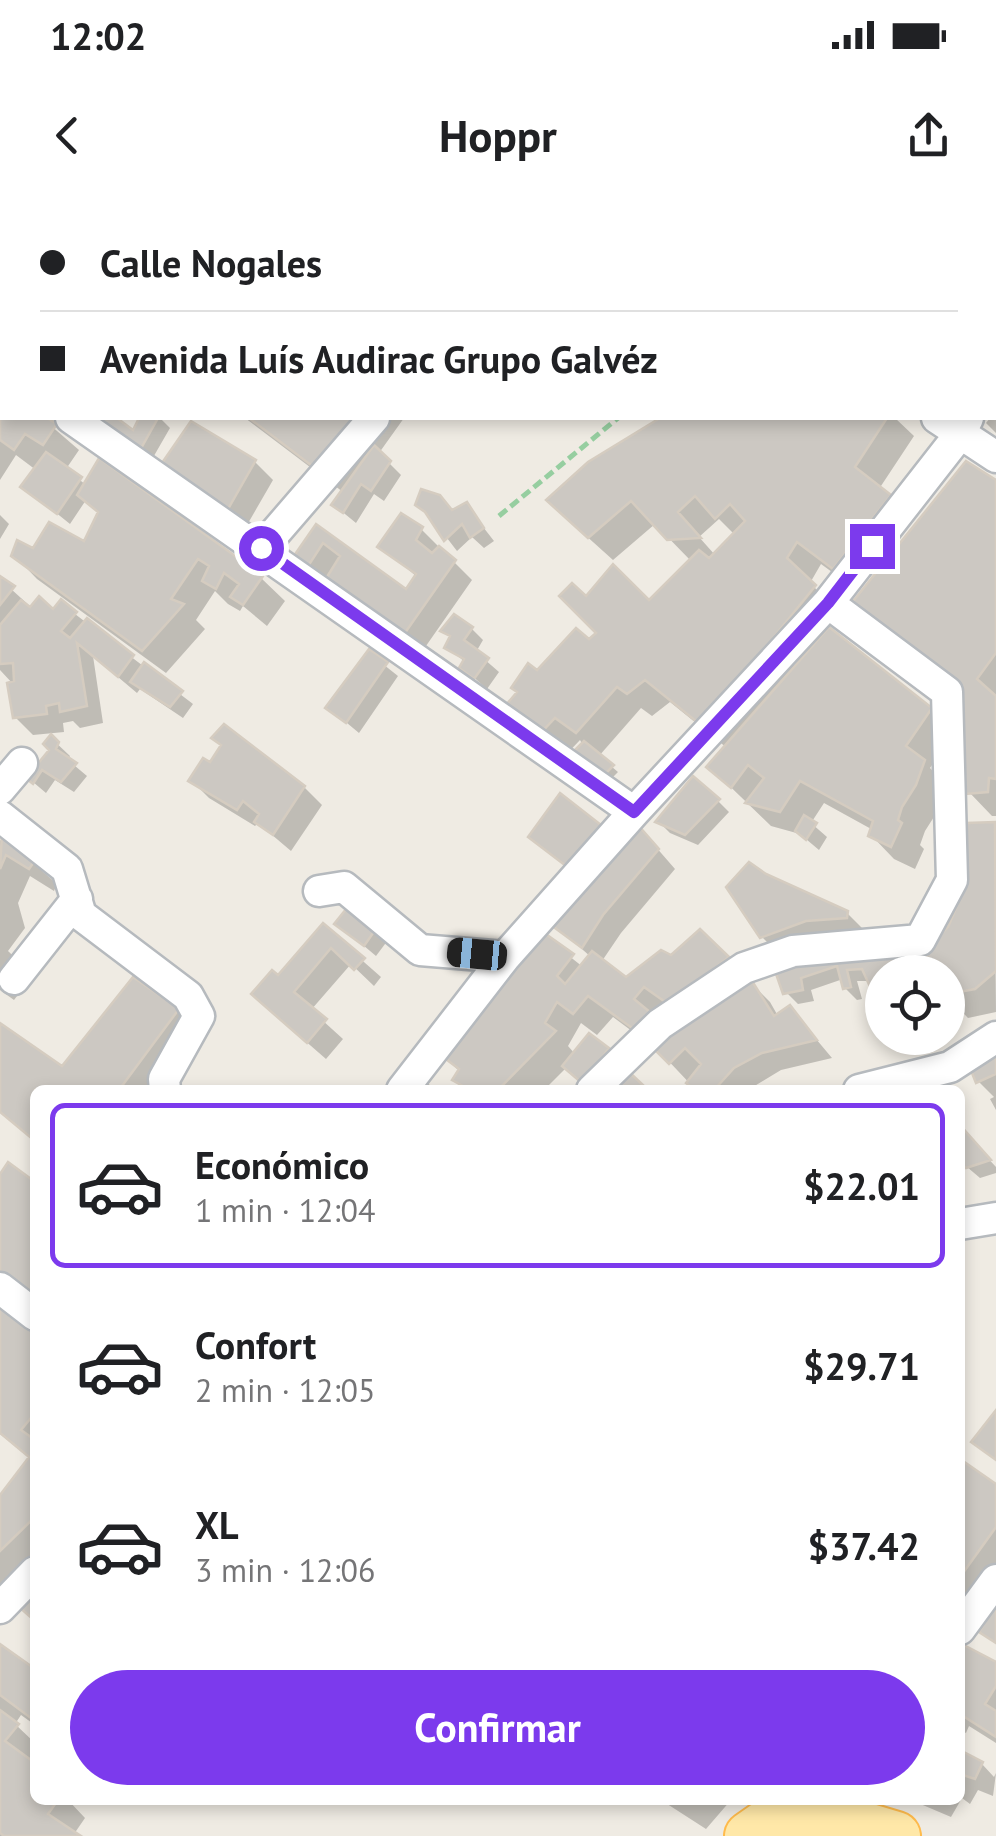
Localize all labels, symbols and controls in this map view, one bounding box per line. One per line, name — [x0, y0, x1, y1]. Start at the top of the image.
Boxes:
text: 12:02 — [50, 11, 146, 60]
text: Hoppr — [439, 106, 557, 164]
icon: back — [40, 108, 95, 163]
icon: share — [901, 108, 956, 163]
text: Calle Nogales — [100, 238, 322, 287]
text: Avenida Luís Audirac Grupo Galvéz — [100, 334, 658, 383]
route end — [850, 524, 895, 569]
route start — [239, 526, 284, 571]
car — [446, 936, 508, 972]
map controls — [865, 955, 965, 1055]
button: locate — [865, 955, 965, 1055]
text: Económico — [195, 1140, 369, 1189]
icon: car — [75, 1141, 165, 1231]
text: $22.01 — [803, 1161, 920, 1210]
text: 1 min · 12:04 — [195, 1189, 375, 1231]
text: Confort — [195, 1320, 316, 1369]
icon: car — [75, 1321, 165, 1411]
text: $29.71 — [803, 1341, 920, 1390]
text: 2 min · 12:05 — [195, 1369, 375, 1411]
text: XL — [195, 1500, 239, 1549]
icon: car — [75, 1501, 165, 1591]
text: $37.42 — [807, 1521, 920, 1570]
text: 3 min · 12:06 — [195, 1549, 375, 1591]
button: Confirmar — [70, 1670, 925, 1785]

